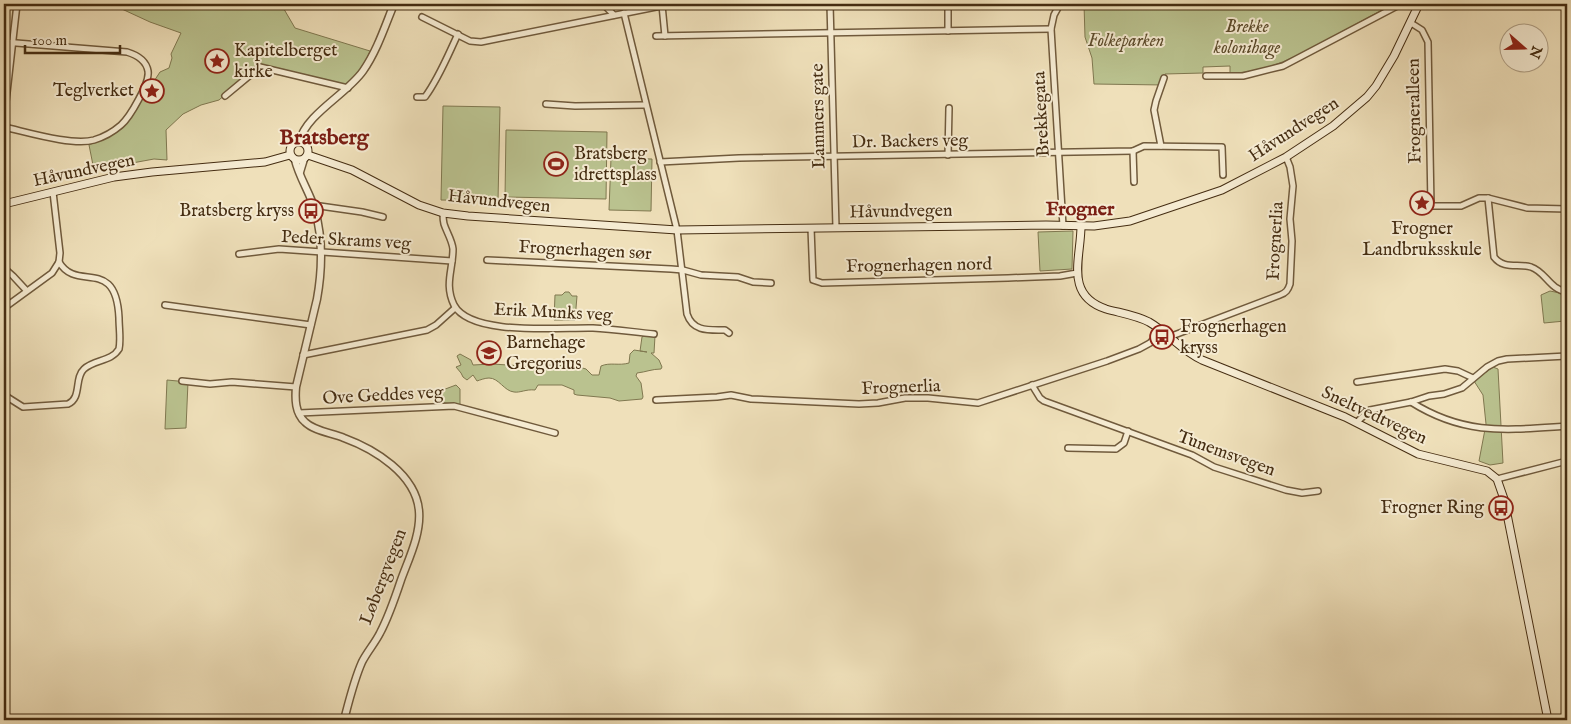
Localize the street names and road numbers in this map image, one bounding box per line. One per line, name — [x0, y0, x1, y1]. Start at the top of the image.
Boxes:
street label: Frogneralleen — [1403, 58, 1427, 164]
street label: Lammers gate — [807, 63, 831, 169]
street label: Brekkegata — [1028, 70, 1056, 157]
street label: Håvundvegen — [1244, 92, 1344, 168]
street label: Dr. Backers veg — [851, 129, 969, 155]
street label: Håvundvegen — [31, 149, 137, 193]
street label: Håvundvegen — [446, 185, 552, 219]
street label: Håvundvegen — [849, 200, 953, 224]
street label: Frognerlia — [1262, 201, 1290, 281]
street label: Peder Skrams veg — [280, 226, 412, 256]
street label: Frognerhagen sør — [518, 236, 652, 266]
street label: Frognerhagen nord — [846, 253, 993, 279]
street label: Erik Munks veg — [493, 298, 613, 328]
street label: Frognerlia — [861, 375, 941, 401]
street label: Ove Geddes veg — [322, 381, 444, 411]
street label: Sneltvedtvegen — [1318, 382, 1431, 451]
street label: Tunemsvegen — [1174, 426, 1279, 483]
street label: Løbergvegen — [355, 525, 413, 628]

